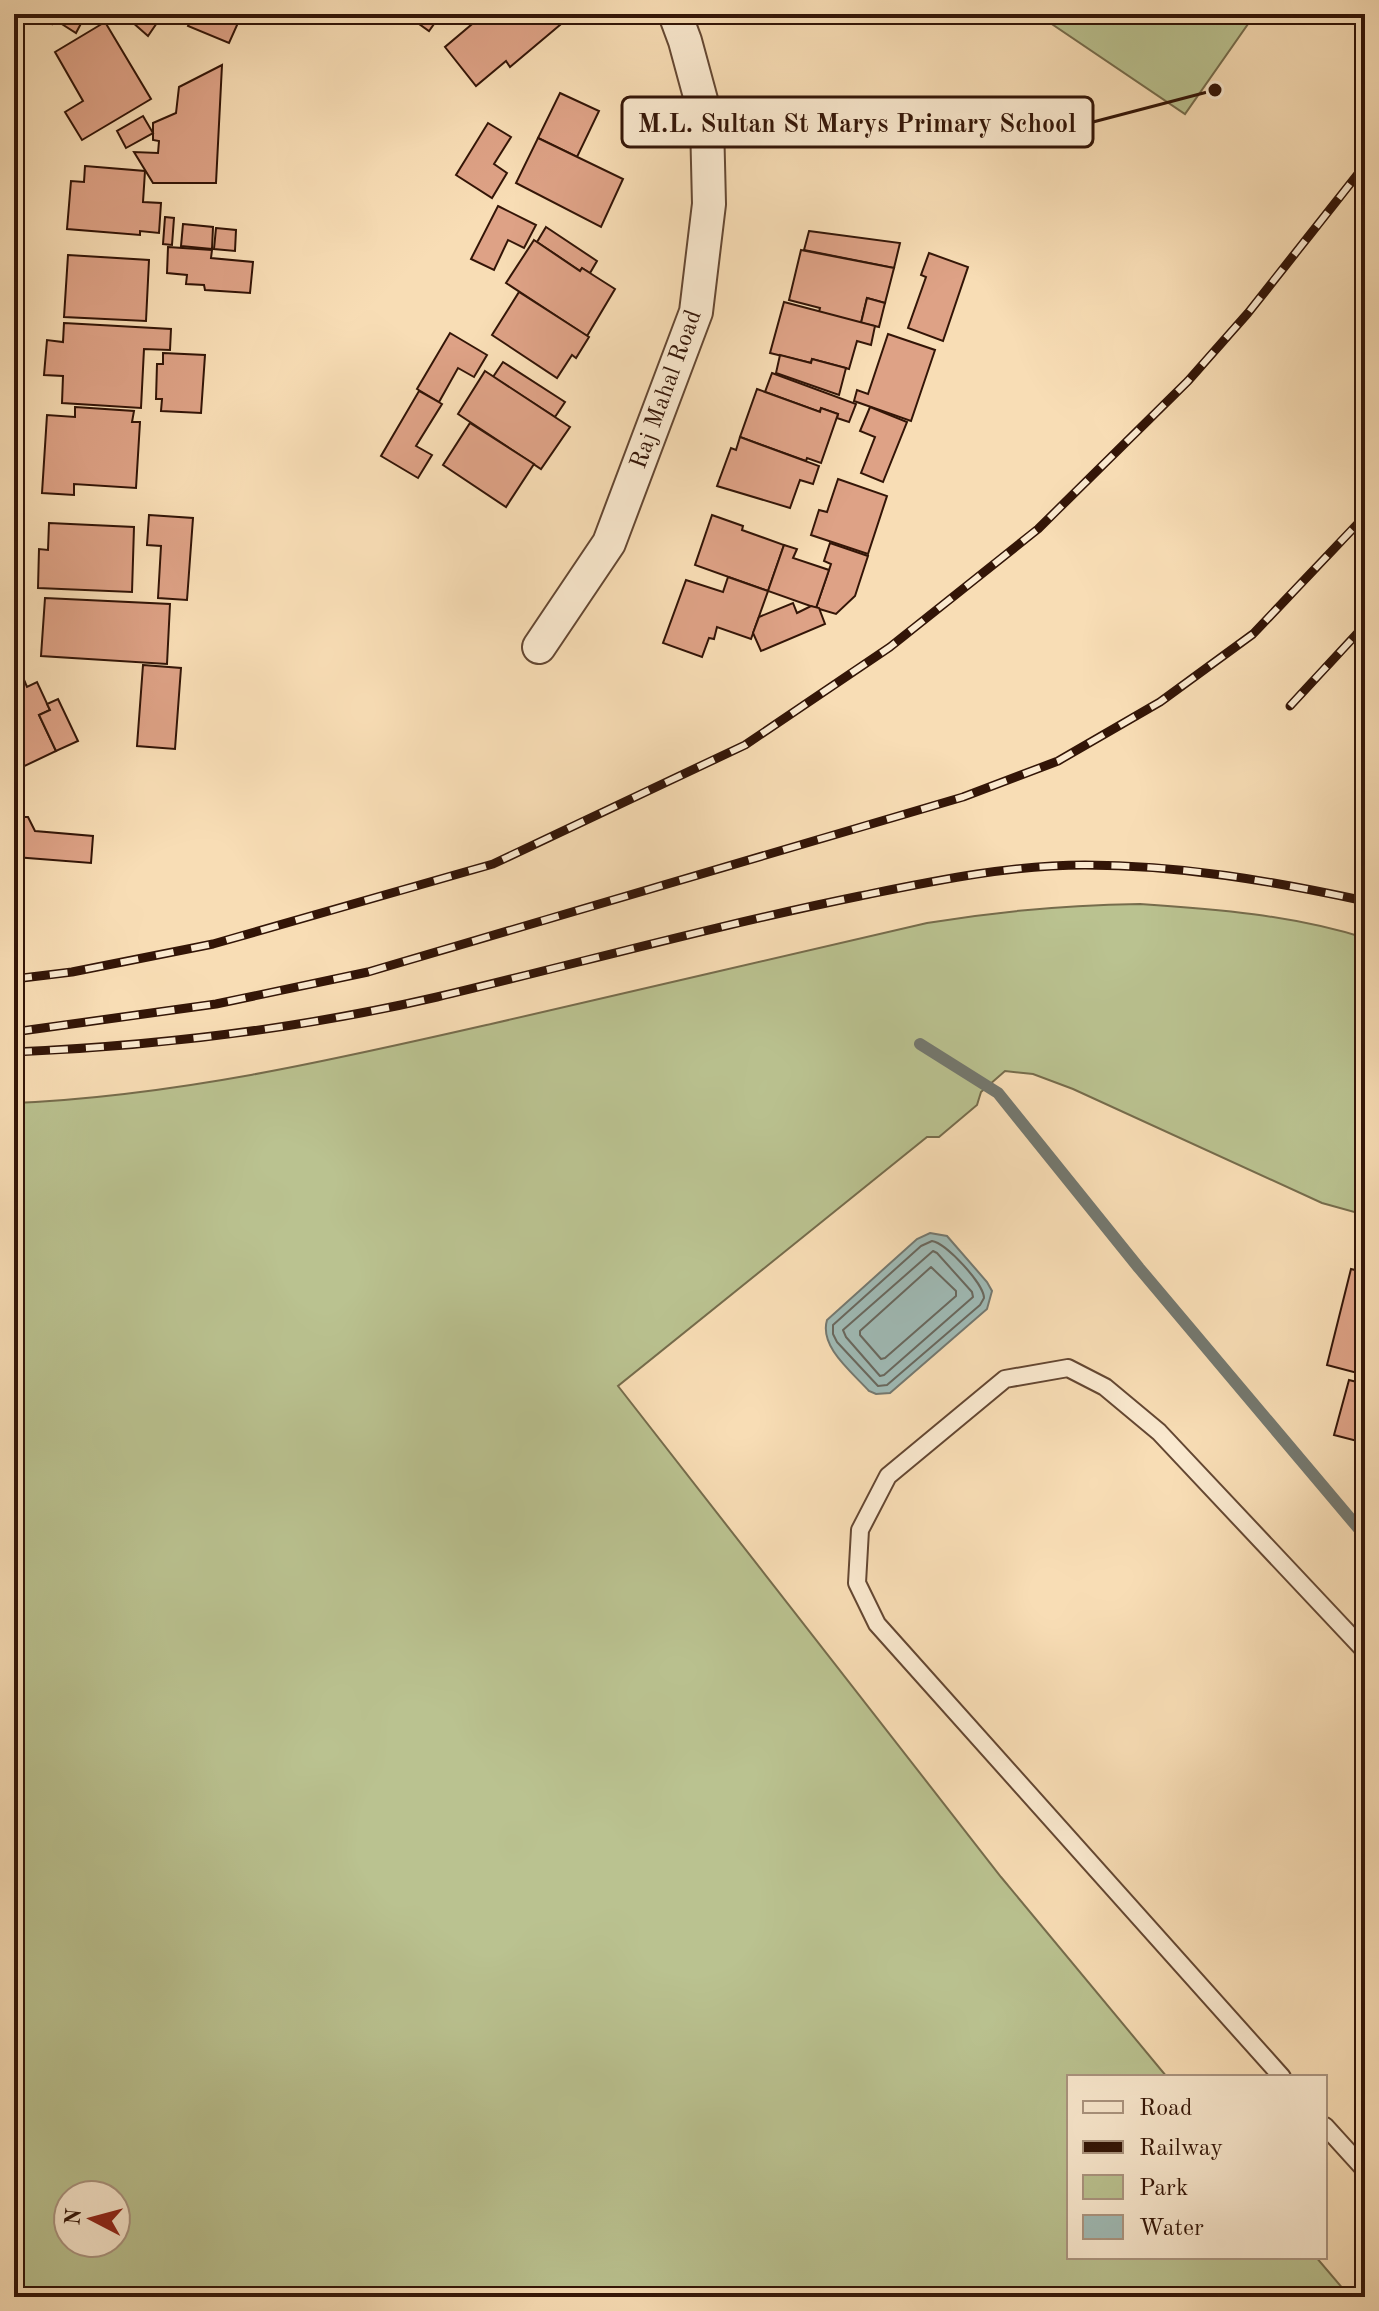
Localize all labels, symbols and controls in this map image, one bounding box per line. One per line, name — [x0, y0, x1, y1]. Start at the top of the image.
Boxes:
callout: M.L. Sultan St Marys Primary School — [622, 97, 1093, 147]
text: M.L. Sultan St Marys Primary School — [638, 112, 1076, 138]
street label: Raj Mahal Road — [627, 307, 707, 472]
legend — [1067, 2075, 1327, 2259]
text: Road — [1139, 2097, 1192, 2121]
text: Railway — [1139, 2137, 1223, 2161]
text: Park — [1139, 2177, 1188, 2201]
north arrow — [52, 2179, 132, 2259]
text: N — [62, 2207, 86, 2227]
text: Water — [1139, 2217, 1204, 2241]

